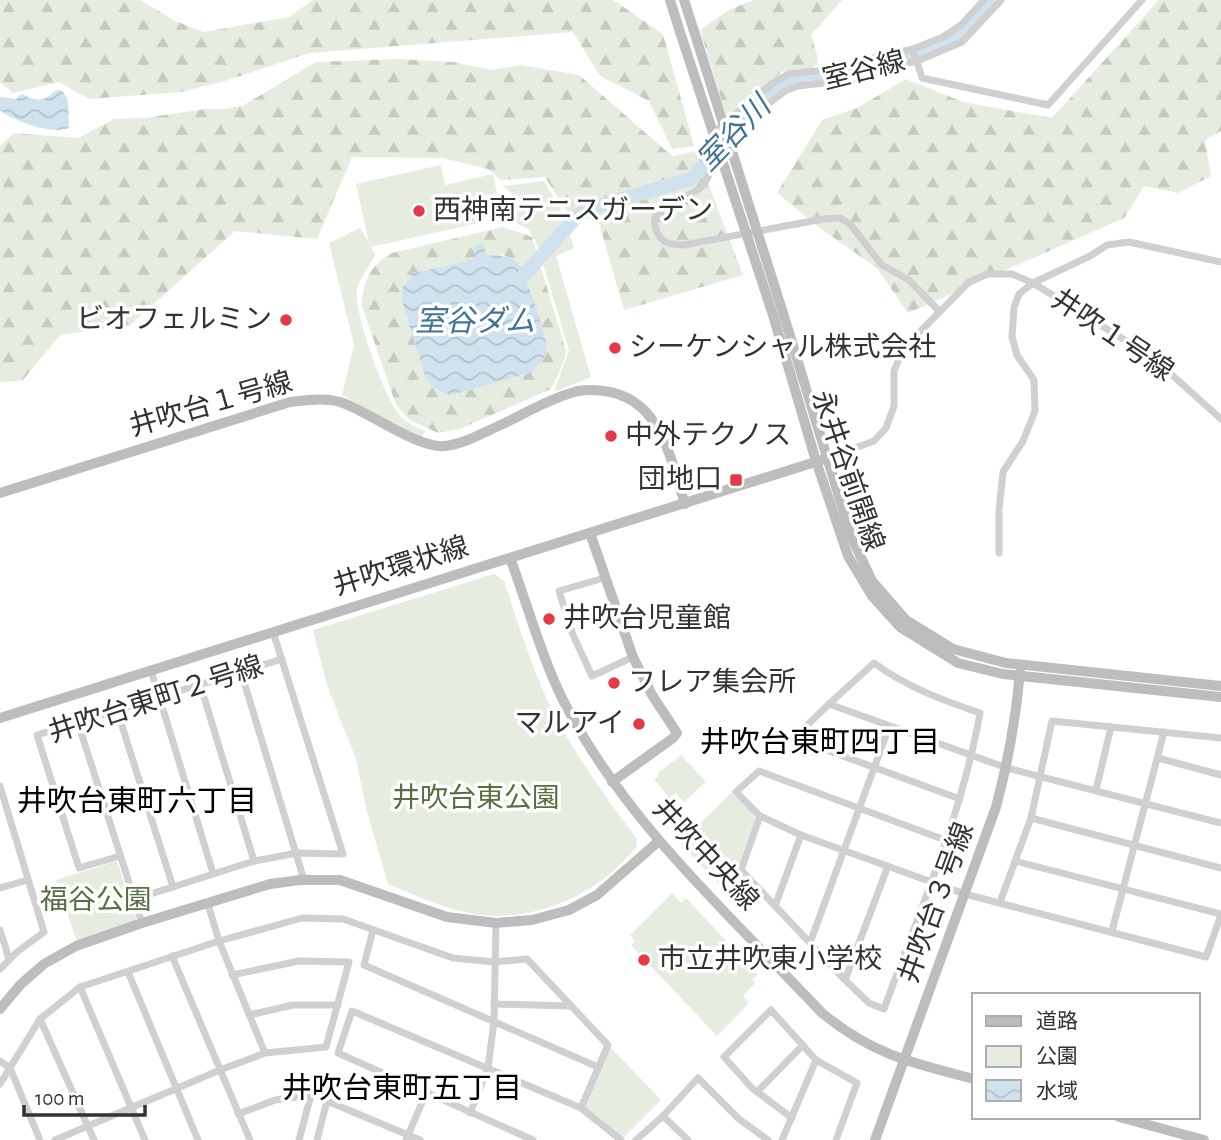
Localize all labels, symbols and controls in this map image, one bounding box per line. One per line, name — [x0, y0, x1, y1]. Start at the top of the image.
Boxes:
street label: 室谷線 — [819, 45, 908, 95]
water label: 室谷川 — [691, 88, 778, 177]
place label: 西神南テニスガーデン — [433, 195, 713, 225]
marker: 西神南テニスガーデン — [411, 203, 427, 219]
street label: 井吹１号線 — [1046, 284, 1179, 387]
place label: ビオフェルミン — [76, 304, 272, 334]
water label: 室谷ダム — [415, 305, 535, 337]
marker: ビオフェルミン — [278, 312, 294, 328]
place label: シーケンシャル株式会社 — [629, 332, 936, 362]
marker: シーケンシャル株式会社 — [607, 340, 623, 356]
street label: 井吹台１号線 — [126, 366, 296, 442]
street label: 永井谷前開線 — [806, 386, 889, 555]
place label: 中外テクノス — [625, 420, 791, 450]
marker: 中外テクノス — [603, 428, 619, 444]
place label: 団地口 — [638, 464, 722, 494]
marker: 団地口 — [728, 472, 744, 488]
street label: 井吹環状線 — [329, 531, 472, 601]
place label: 井吹台児童館 — [563, 603, 731, 633]
marker: 井吹台児童館 — [541, 611, 557, 627]
street label: 井吹台東町２号線 — [45, 650, 267, 748]
place label: フレア集会所 — [628, 667, 796, 697]
marker: フレア集会所 — [606, 675, 622, 691]
place label: マルアイ — [514, 710, 625, 738]
marker: マルアイ — [631, 716, 647, 732]
district label: 井吹台東町四丁目 — [700, 726, 940, 758]
park label: 井吹台東公園 — [392, 783, 560, 813]
district label: 井吹台東町六丁目 — [17, 785, 257, 817]
street label: 井吹中央線 — [647, 793, 764, 916]
street label: 井吹台３号線 — [893, 819, 979, 987]
park label: 福谷公園 — [40, 885, 152, 915]
place label: 市立井吹東小学校 — [658, 944, 882, 974]
marker: 市立井吹東小学校 — [636, 952, 652, 968]
legend — [972, 993, 1200, 1119]
text: 道路 — [1036, 1010, 1078, 1032]
text: 公園 — [1036, 1046, 1078, 1067]
district label: 井吹台東町五丁目 — [282, 1072, 522, 1104]
scale bar — [24, 1074, 145, 1118]
text: 水域 — [1036, 1080, 1078, 1102]
text: 100 m — [35, 1088, 85, 1109]

